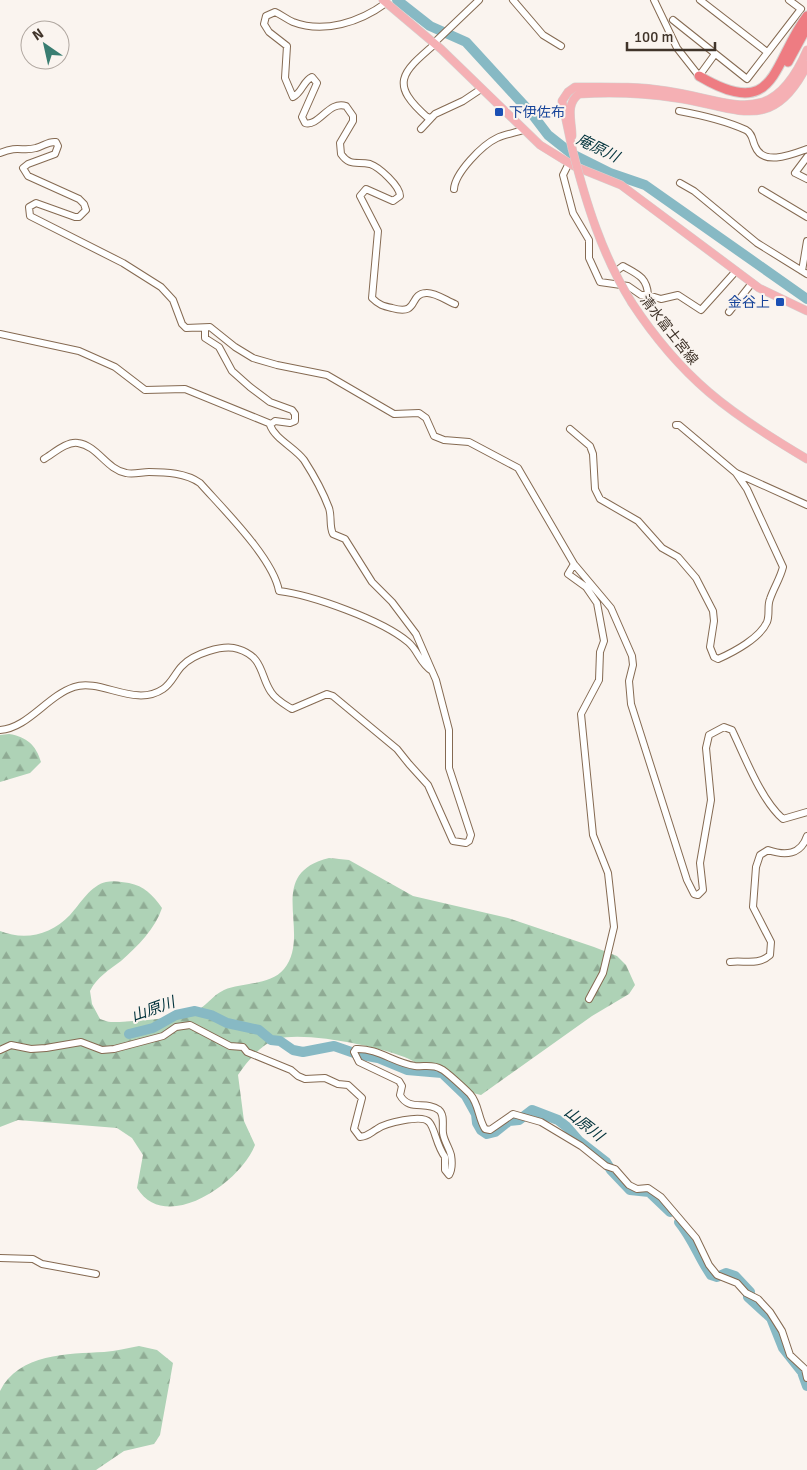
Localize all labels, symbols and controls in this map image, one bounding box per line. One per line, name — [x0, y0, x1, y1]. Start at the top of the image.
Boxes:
north arrow — [20, 20, 70, 70]
scale bar — [627, 20, 714, 52]
text: N — [29, 25, 47, 44]
text: 100 m — [634, 28, 674, 46]
place label: 下伊佐布 — [509, 104, 565, 121]
marker: 下伊佐布 — [493, 106, 505, 118]
water label: 庵原川 — [574, 130, 624, 167]
street label: 清水富士宮線 — [636, 292, 702, 368]
place label: 金谷上 — [728, 294, 770, 311]
marker: 金谷上 — [774, 296, 786, 308]
water label: 山原川 — [129, 992, 179, 1025]
water label: 山原川 — [561, 1103, 609, 1146]

